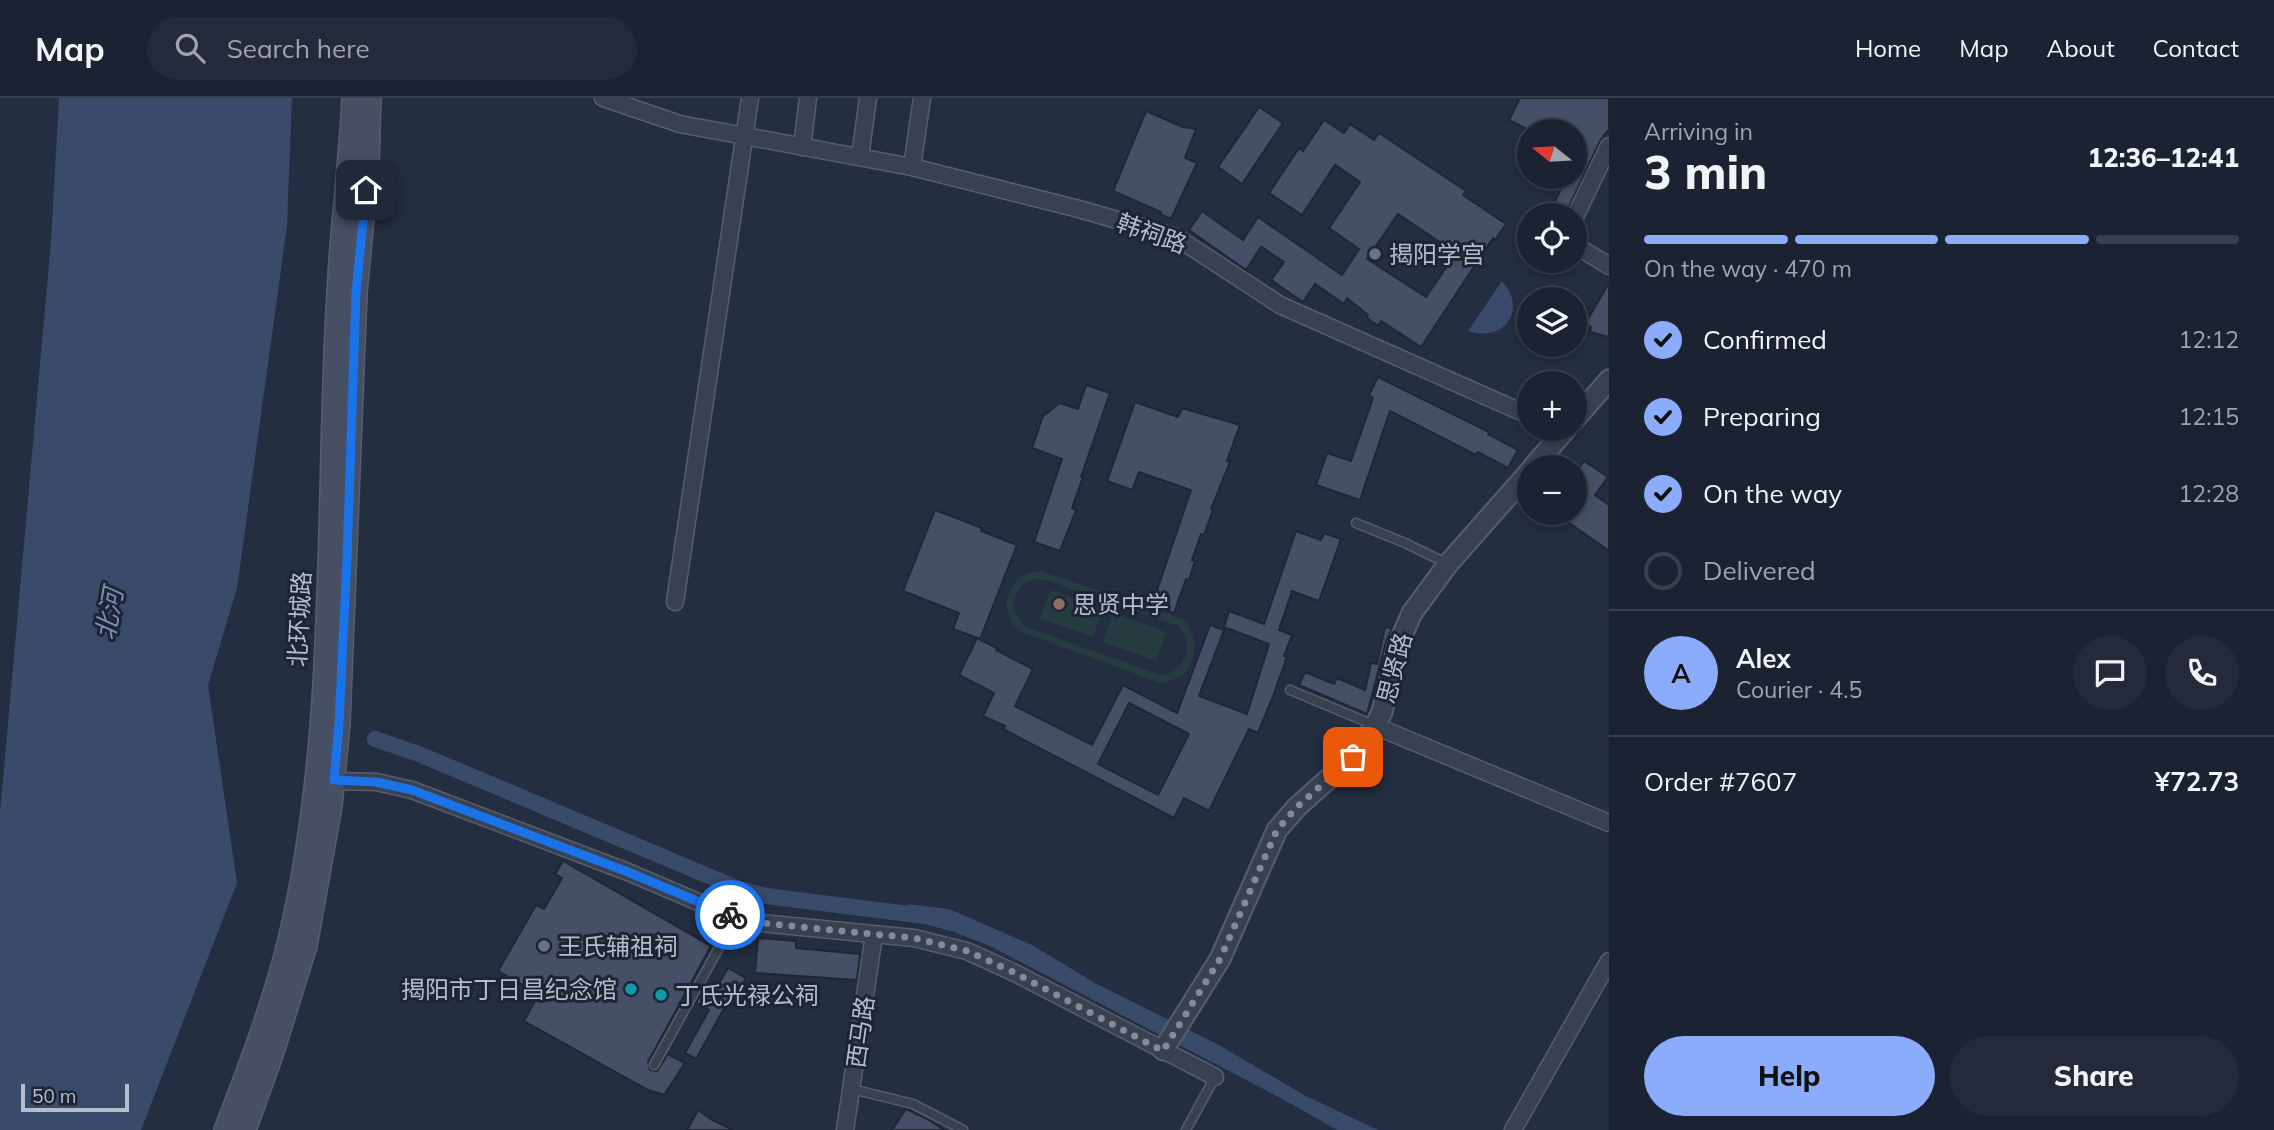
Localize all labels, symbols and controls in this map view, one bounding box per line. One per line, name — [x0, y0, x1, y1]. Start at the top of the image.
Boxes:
search box — [147, 17, 637, 80]
text: Map — [35, 28, 105, 69]
icon: search — [171, 29, 209, 67]
text: Search here — [227, 32, 370, 65]
text: Home — [1855, 33, 1921, 63]
text: Map — [1959, 33, 2009, 63]
text: About — [2047, 33, 2115, 63]
text: Contact — [2153, 33, 2239, 63]
text: Arriving in — [1644, 117, 1753, 146]
north arrow — [1517, 119, 1587, 189]
map controls — [1517, 119, 1587, 525]
text: 12:36–12:41 — [2088, 141, 2239, 174]
text: 3 min — [1644, 143, 1767, 201]
pin — [336, 160, 396, 220]
icon: home — [347, 171, 385, 209]
button: locate — [1517, 203, 1587, 273]
street label: 韩祠路 — [1113, 207, 1191, 259]
place label: 揭阳学宫 — [1389, 239, 1485, 269]
marker: 揭阳学宫 — [1367, 246, 1383, 262]
text: On the way · 470 m — [1644, 254, 1852, 283]
button: layers — [1517, 287, 1587, 357]
icon: check — [1644, 321, 1682, 359]
text: Confirmed — [1703, 323, 1827, 356]
text: 12:12 — [2179, 325, 2239, 354]
button: + — [1517, 371, 1587, 441]
icon: check — [1644, 398, 1682, 436]
text: Preparing — [1703, 400, 1821, 433]
text: 12:15 — [2179, 402, 2239, 431]
button: − — [1517, 455, 1587, 525]
icon: check — [1644, 475, 1682, 513]
text: On the way — [1703, 477, 1842, 510]
text: 12:28 — [2179, 479, 2239, 508]
text: Delivered — [1703, 554, 1816, 587]
street label: 北环城路 — [282, 570, 316, 668]
water label: 北河 — [88, 581, 131, 642]
place label: 思贤中学 — [1073, 589, 1169, 619]
marker: 思贤中学 — [1051, 596, 1067, 612]
street label: 思贤路 — [1370, 629, 1418, 707]
button: chat — [2073, 636, 2147, 710]
button: phone — [2165, 636, 2239, 710]
text: Alex — [1736, 642, 1791, 675]
text: A — [1671, 657, 1691, 690]
text: Courier · 4.5 — [1736, 675, 1862, 704]
pin — [1323, 727, 1383, 787]
icon: bag — [1334, 738, 1372, 776]
text: Order #7607 — [1644, 765, 1797, 798]
text: ¥72.73 — [2155, 765, 2239, 798]
courier — [695, 880, 765, 950]
icon: bike — [711, 896, 749, 934]
place label: 王氏辅祖祠 — [558, 931, 678, 961]
marker: 王氏辅祖祠 — [536, 938, 552, 954]
place label: 揭阳市丁日昌纪念馆 — [401, 974, 617, 1004]
place label: 丁氏光禄公祠 — [675, 980, 819, 1010]
marker: 揭阳市丁日昌纪念馆 — [623, 981, 639, 997]
marker: 丁氏光禄公祠 — [653, 987, 669, 1003]
street label: 西马路 — [840, 994, 880, 1070]
button: Help — [1644, 1036, 1935, 1116]
button: Share — [1949, 1036, 2239, 1116]
scale bar — [21, 1081, 130, 1113]
text: 50 m — [32, 1084, 76, 1108]

